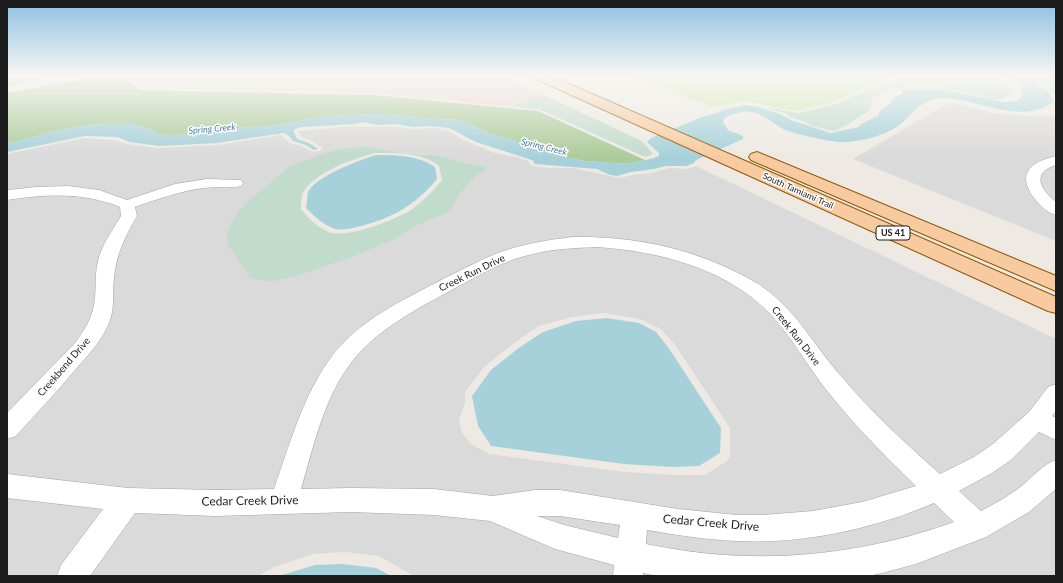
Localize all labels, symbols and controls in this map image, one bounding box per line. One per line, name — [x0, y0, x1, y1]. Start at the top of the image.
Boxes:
water label: Spring Creek — [188, 122, 236, 136]
water label: Spring Creek — [520, 136, 568, 158]
street label: South Tamiami Trail — [761, 171, 835, 211]
road number: US 41 — [876, 226, 910, 240]
street label: Creek Run Drive — [437, 252, 507, 294]
street label: Creek Run Drive — [769, 304, 823, 368]
street label: Creekbend Drive — [35, 335, 93, 399]
street label: Cedar Creek Drive — [201, 493, 299, 509]
street label: Cedar Creek Drive — [662, 512, 760, 534]

